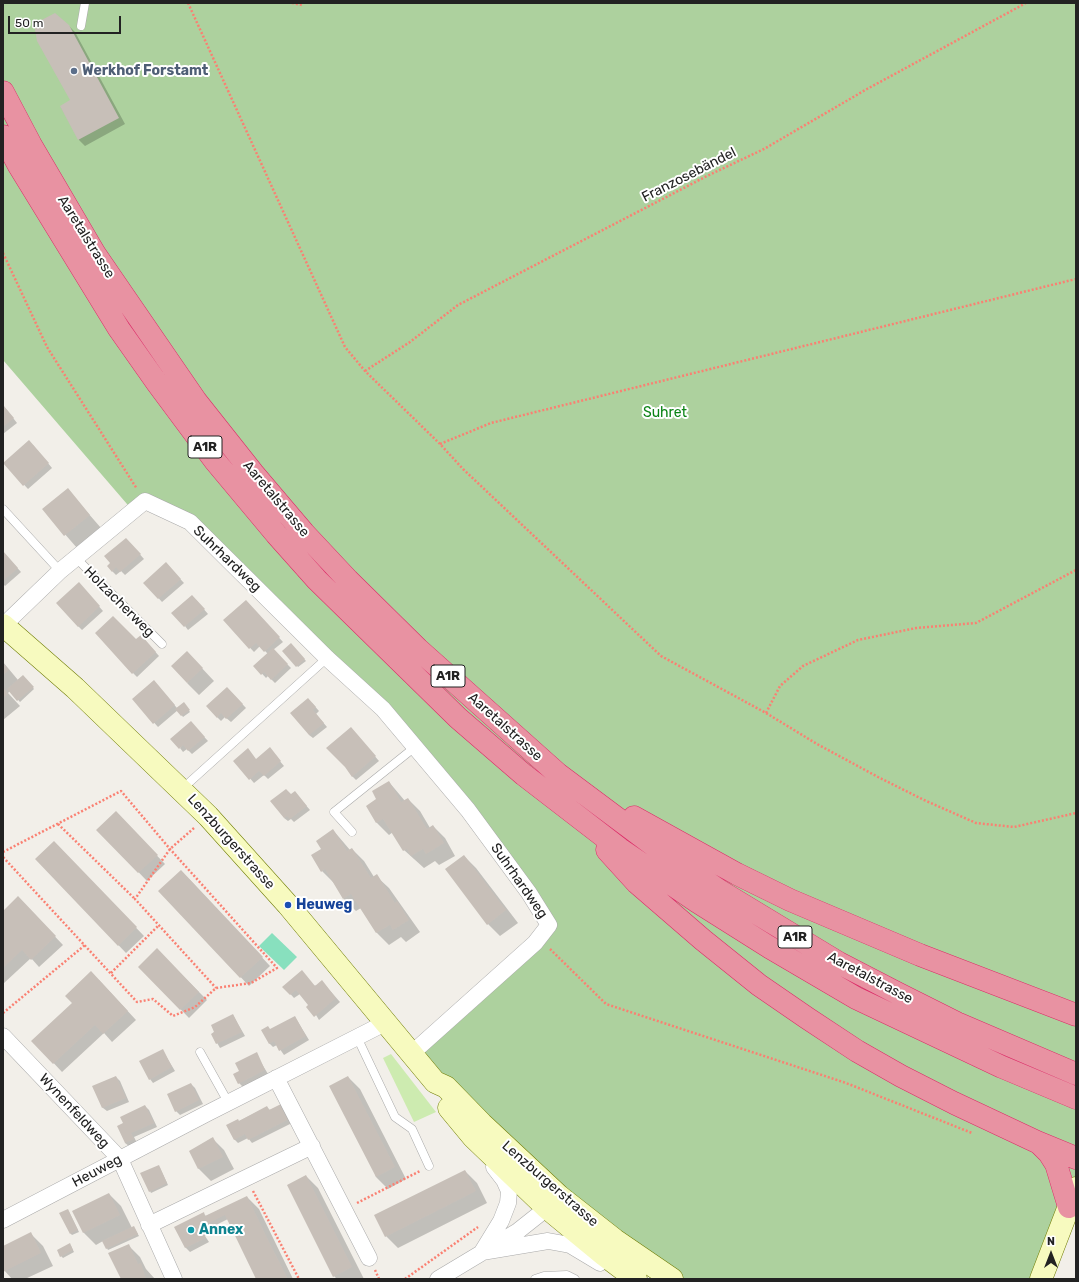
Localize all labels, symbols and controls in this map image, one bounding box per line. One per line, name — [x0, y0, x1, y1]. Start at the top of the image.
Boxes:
scale bar — [10, 8, 123, 34]
text: 50 m — [15, 16, 43, 30]
place label: Werkhof Forstamt — [82, 63, 208, 79]
marker: Werkhof Forstamt — [69, 66, 79, 76]
street label: Franzosebändel — [639, 144, 739, 206]
street label: Aaretalstrasse — [54, 193, 118, 281]
park label: Suhret — [643, 405, 687, 421]
road number: A1R — [188, 436, 222, 458]
street label: Aaretalstrasse — [239, 457, 313, 541]
street label: Suhrhardweg — [190, 522, 264, 596]
street label: Holzacherweg — [80, 563, 158, 641]
road number: A1R — [431, 665, 465, 687]
street label: Aaretalstrasse — [464, 689, 546, 765]
street label: Lenzburgerstrasse — [184, 791, 278, 893]
street label: Suhrhardweg — [487, 840, 551, 922]
place label: Heuweg — [296, 897, 352, 913]
marker: Heuweg — [283, 900, 293, 910]
road number: A1R — [778, 926, 812, 948]
street label: Aaretalstrasse — [824, 948, 916, 1008]
street label: Wynenfeldweg — [35, 1070, 113, 1152]
street label: Lenzburgerstrasse — [498, 1138, 602, 1230]
street label: Heuweg — [69, 1151, 125, 1191]
place label: Annex — [199, 1222, 243, 1238]
marker: Annex — [186, 1225, 196, 1235]
north arrow — [1031, 1234, 1071, 1274]
text: N — [1047, 1235, 1055, 1248]

